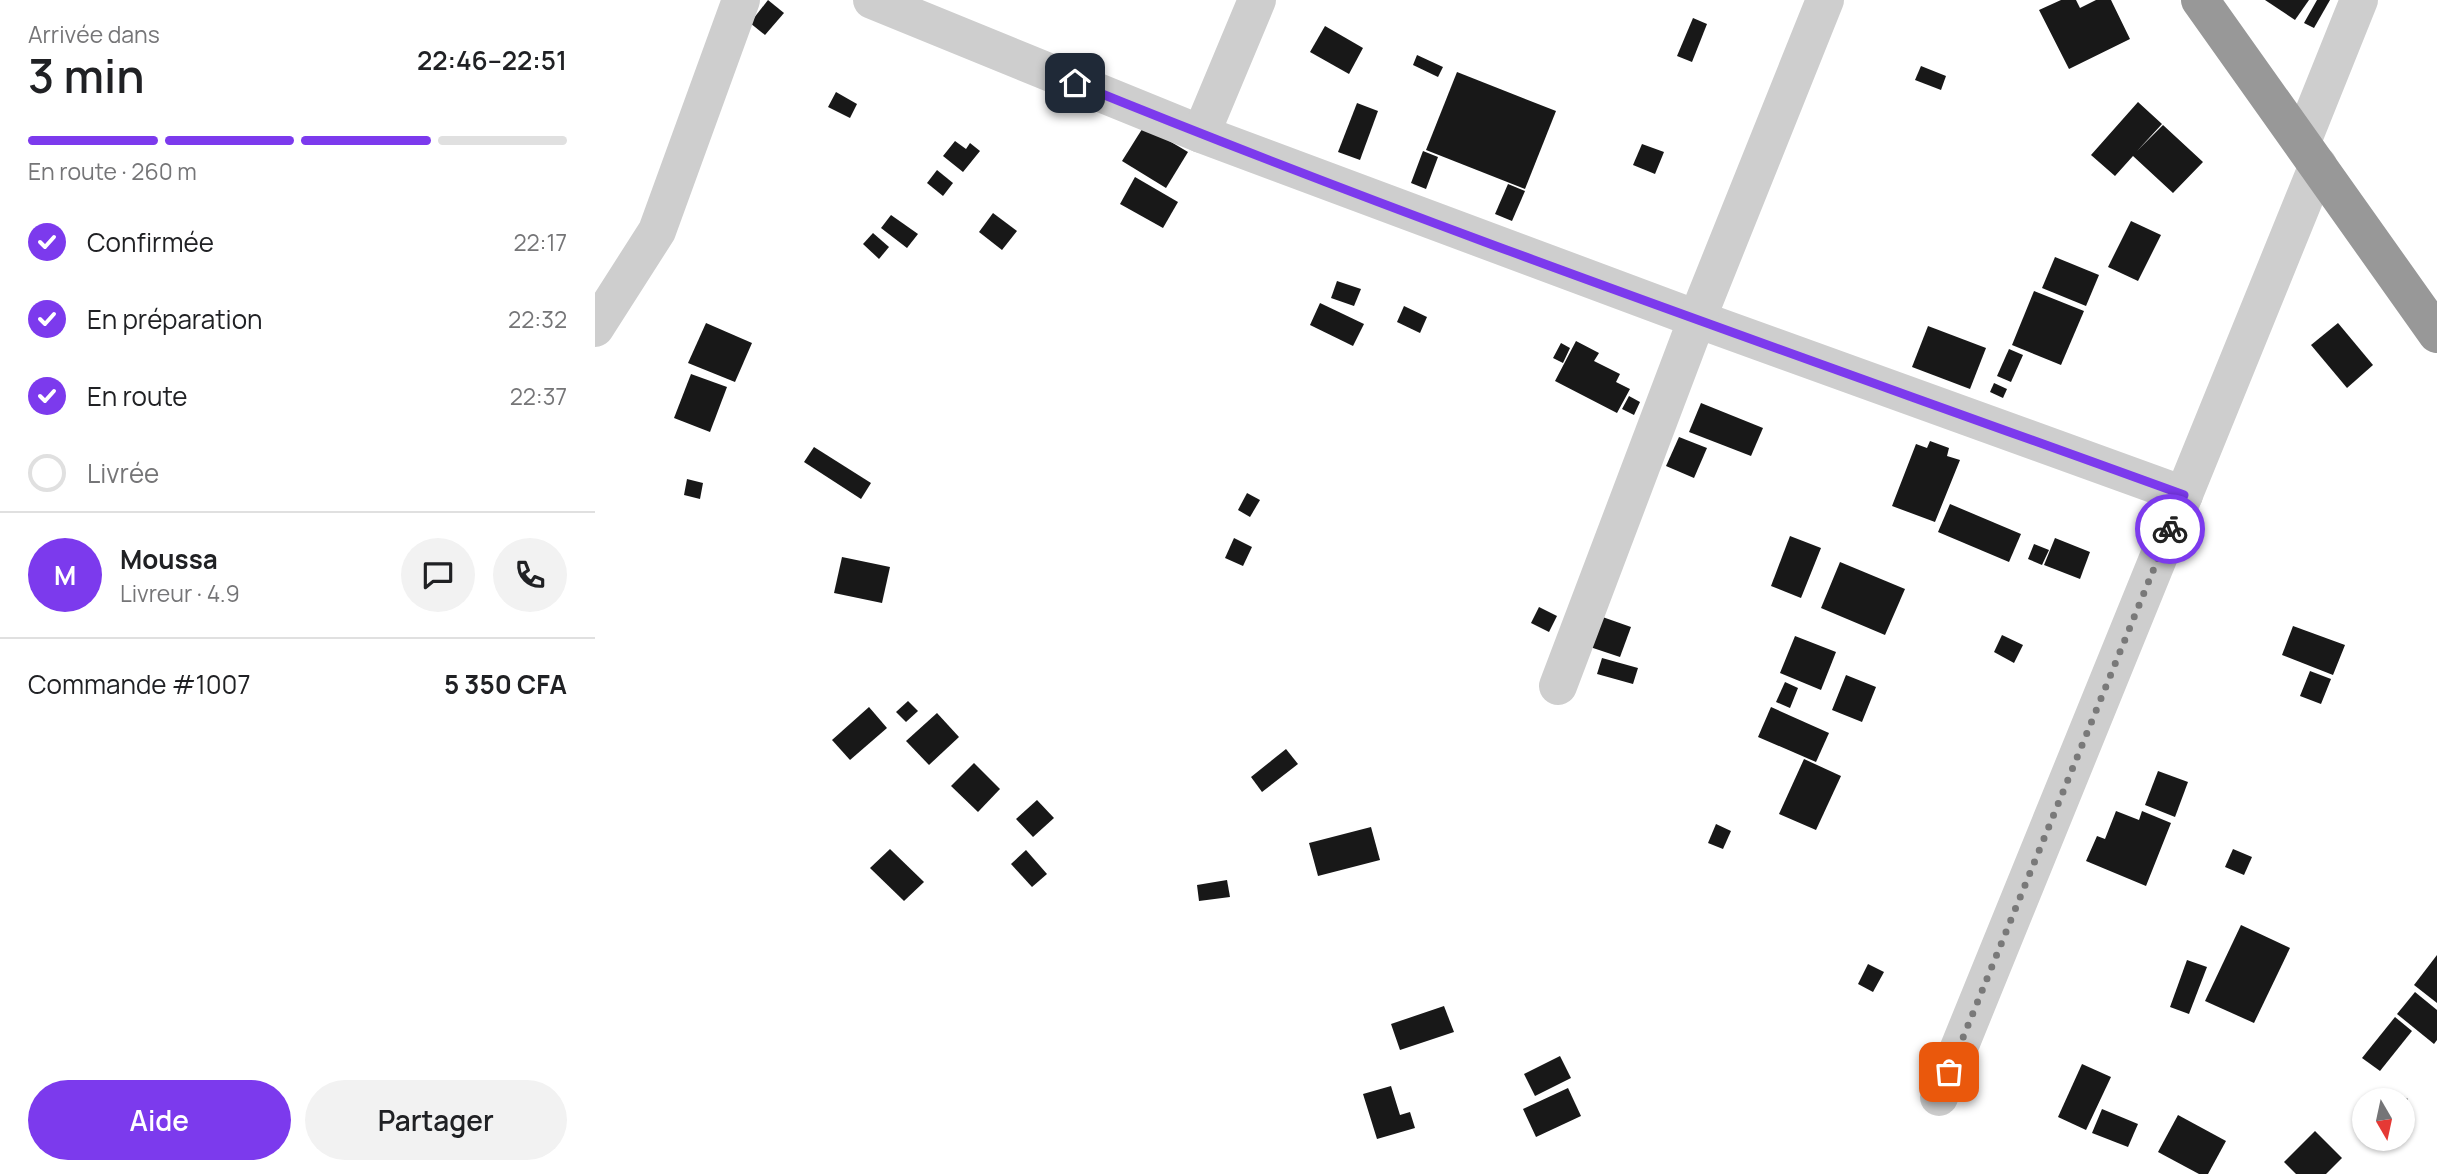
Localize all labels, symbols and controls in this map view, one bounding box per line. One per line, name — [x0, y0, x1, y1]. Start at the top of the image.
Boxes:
text: Arrivée dans — [28, 18, 160, 50]
text: 22:46–22:51 — [417, 42, 567, 78]
text: 3 min — [28, 44, 145, 107]
pin — [1045, 53, 1105, 113]
icon: home — [1056, 64, 1094, 102]
text: En route · 260 m — [28, 155, 197, 187]
icon: check — [28, 223, 66, 261]
text: Confirmée — [87, 224, 214, 260]
text: 22:17 — [513, 226, 567, 258]
icon: check — [28, 300, 66, 338]
text: En préparation — [87, 301, 262, 337]
text: 22:32 — [508, 303, 567, 335]
icon: check — [28, 377, 66, 415]
text: En route — [87, 378, 188, 414]
text: 22:37 — [510, 380, 567, 412]
text: Livrée — [87, 455, 159, 491]
courier — [2135, 494, 2205, 564]
icon: bike — [2151, 510, 2189, 548]
button: chat — [401, 538, 475, 612]
button: phone — [493, 538, 567, 612]
text: Moussa — [120, 541, 218, 577]
text: M — [54, 557, 76, 593]
text: Livreur · 4.9 — [120, 577, 240, 609]
text: Commande #1007 — [28, 666, 251, 702]
text: 5 350 CFA — [444, 666, 567, 702]
pin — [1919, 1042, 1979, 1102]
icon: bag — [1930, 1053, 1968, 1091]
button: Aide — [28, 1080, 291, 1160]
button: Partager — [305, 1080, 567, 1160]
north arrow — [2352, 1088, 2415, 1152]
map controls — [2352, 1088, 2415, 1151]

